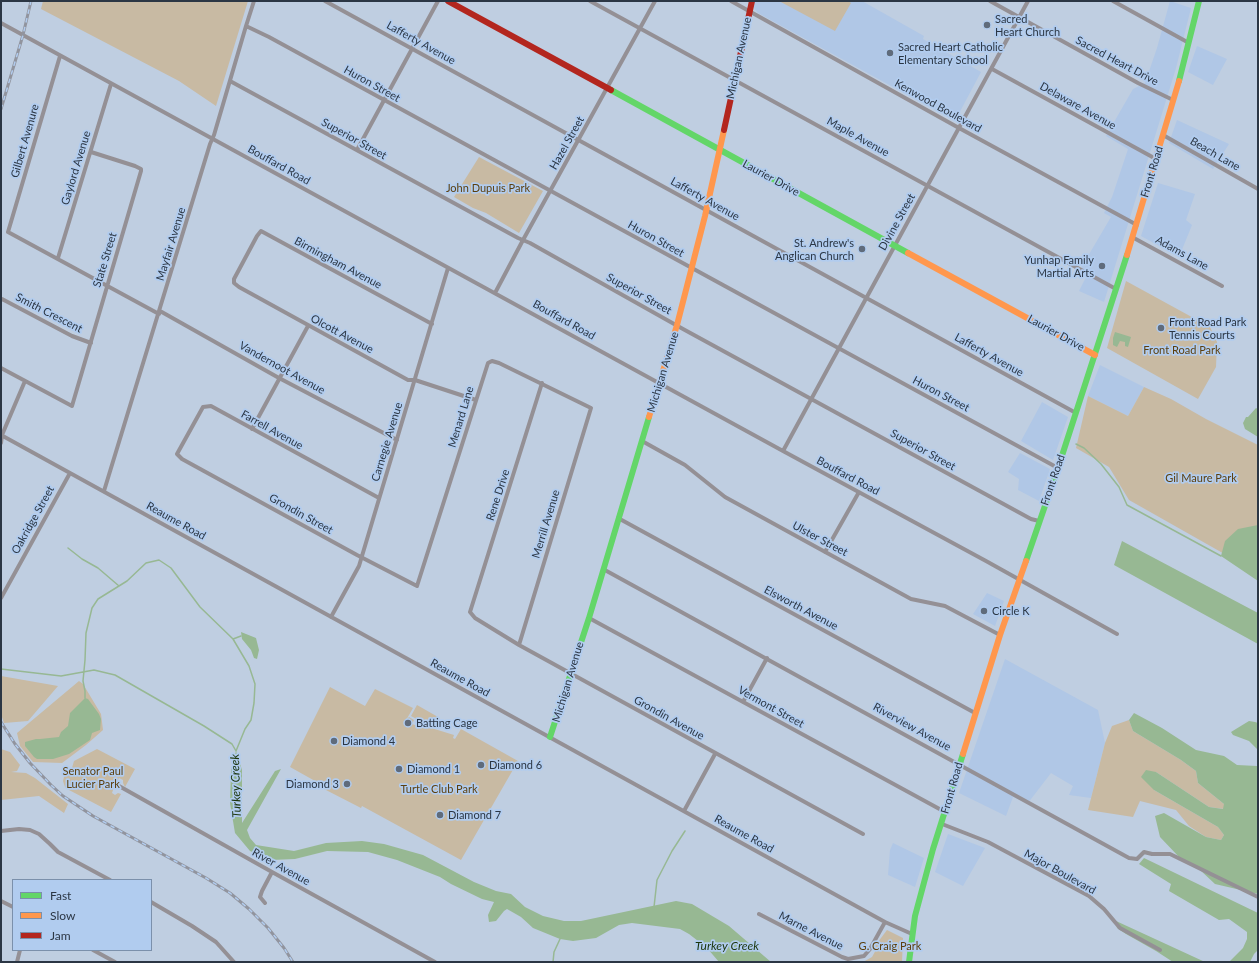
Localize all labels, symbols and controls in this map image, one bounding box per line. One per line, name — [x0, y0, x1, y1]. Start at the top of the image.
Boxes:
place label: Sacred Heart Church — [995, 12, 1060, 38]
street label: Michigan Avenue — [724, 16, 754, 100]
street label: Lafferty Avenue — [384, 19, 458, 67]
marker: Sacred Heart Church — [982, 20, 992, 30]
street label: Sacred Heart Drive — [1073, 34, 1161, 88]
place label: Sacred Heart Catholic Elementary School — [898, 40, 1003, 66]
marker: Sacred Heart Catholic Elementary School — [885, 48, 895, 58]
street label: Huron Street — [342, 63, 402, 105]
street label: Kenwood Boulevard — [892, 77, 984, 135]
street label: Delaware Avenue — [1038, 80, 1118, 132]
street label: Gilbert Avenure — [8, 103, 42, 179]
street label: Hazel Street — [547, 114, 587, 172]
street label: Maple Avenue — [824, 114, 892, 160]
street label: Superior Street — [319, 116, 389, 162]
street label: Gaylord Avenue — [58, 129, 94, 207]
street label: Beach Lane — [1188, 134, 1242, 174]
street label: Bouffard Road — [245, 142, 313, 188]
street label: Front Road — [1138, 145, 1166, 199]
street label: Laurier Drive — [740, 157, 802, 199]
street label: Lafferty Avenue — [668, 175, 742, 223]
park label: John Dupuis Park — [446, 181, 530, 195]
street label: Divine Street — [876, 191, 918, 253]
street label: Mayfair Avenue — [154, 206, 188, 282]
street label: Huron Street — [626, 218, 686, 260]
street label: State Street — [90, 231, 120, 289]
street label: Adams Lane — [1153, 233, 1211, 273]
street label: Birmingham Avenue — [292, 234, 384, 292]
place label: St. Andrew's Anglican Church — [775, 236, 854, 262]
marker: St. Andrew's Anglican Church — [857, 244, 867, 254]
place label: Yunhap Family Martial Arts — [1024, 253, 1094, 279]
marker: Yunhap Family Martial Arts — [1097, 261, 1107, 271]
street label: Superior Street — [604, 271, 674, 317]
street label: Smith Crescent — [13, 291, 85, 335]
street label: Bouffard Road — [530, 297, 598, 343]
street label: Olcott Avenue — [308, 312, 376, 356]
street label: Laurier Drive — [1025, 312, 1087, 354]
place label: Front Road Park Tennis Courts — [1169, 315, 1246, 341]
marker: Front Road Park Tennis Courts — [1156, 323, 1166, 333]
street label: Michigan Avenue — [645, 330, 681, 414]
street label: Lafferty Avenue — [952, 331, 1026, 379]
street label: Vandernoot Avenue — [237, 339, 327, 397]
park label: Front Road Park — [1143, 343, 1221, 357]
street label: Huron Street — [910, 374, 972, 414]
street label: Menard Lane — [445, 385, 477, 449]
street label: Carnegie Avenue — [369, 401, 405, 483]
street label: Farrell Avenue — [239, 408, 305, 452]
street label: Superior Street — [888, 427, 958, 473]
street label: Front Road — [1038, 453, 1068, 507]
street label: Bouffard Road — [814, 454, 882, 498]
street label: Rene Drive — [483, 468, 513, 522]
park label: Gil Maure Park — [1165, 471, 1237, 485]
street label: Oakridge Street — [9, 484, 57, 556]
street label: Merrill Avenue — [529, 488, 563, 560]
street label: Grondin Street — [267, 491, 335, 537]
street label: Reaume Road — [144, 499, 208, 543]
street label: Ulster Street — [790, 519, 850, 559]
street label: Elsworth Avenue — [762, 583, 840, 633]
place label: Circle K — [992, 604, 1030, 618]
marker: Circle K — [979, 606, 989, 616]
street label: Michigan Avenue — [550, 640, 586, 724]
street label: Reaume Road — [428, 656, 492, 700]
street label: Vermont Street — [736, 683, 806, 731]
street label: Grondin Avenue — [632, 693, 706, 743]
street label: Riverview Avenue — [871, 700, 953, 754]
place label: Batting Cage — [416, 716, 478, 730]
marker: Batting Cage — [403, 718, 413, 728]
place label: Diamond 4 — [342, 734, 395, 748]
marker: Diamond 4 — [329, 736, 339, 746]
water label: Turkey Creek — [228, 754, 244, 818]
place label: Diamond 6 — [489, 758, 542, 772]
marker: Diamond 6 — [476, 760, 486, 770]
street label: Front Road — [938, 761, 966, 815]
place label: Diamond 1 — [407, 762, 460, 776]
park label: Senator Paul Lucier Park — [63, 764, 123, 790]
marker: Diamond 1 — [394, 764, 404, 774]
place label: Diamond 3 — [286, 777, 339, 791]
marker: Diamond 3 — [342, 779, 352, 789]
park label: Turtle Club Park — [400, 782, 478, 796]
place label: Diamond 7 — [448, 808, 501, 822]
marker: Diamond 7 — [435, 810, 445, 820]
street label: Reaume Road — [712, 812, 776, 856]
street label: River Avenue — [250, 846, 312, 888]
street label: Major Boulevard — [1022, 847, 1098, 897]
legend — [12, 879, 152, 951]
text: Fast — [50, 888, 71, 903]
text: Slow — [50, 908, 75, 923]
street label: Marne Avenue — [777, 909, 845, 953]
text: Jam — [50, 928, 71, 943]
water label: Turkey Creek — [695, 939, 759, 953]
park label: G. Craig Park — [859, 939, 921, 953]

